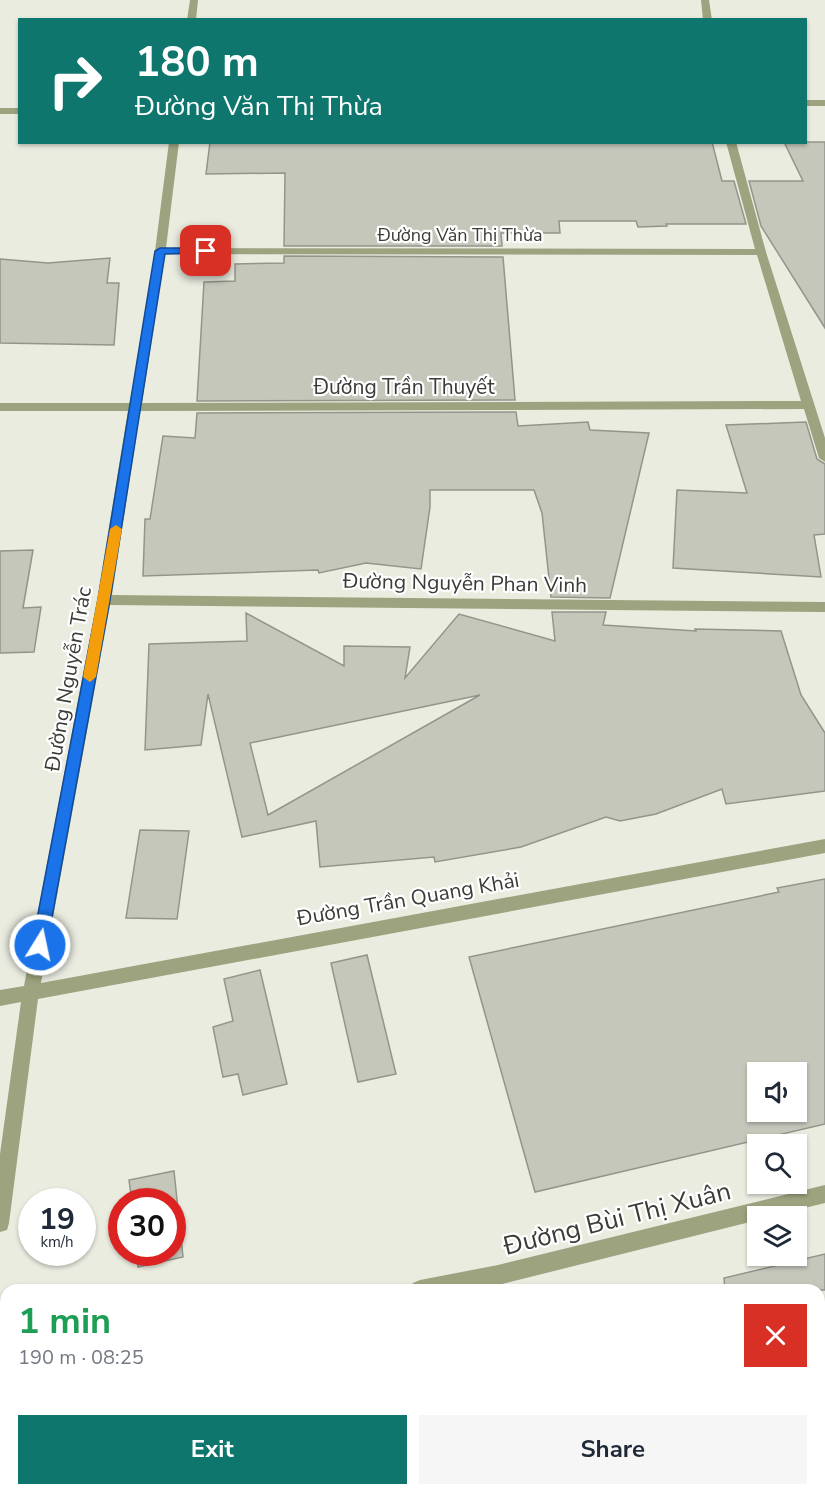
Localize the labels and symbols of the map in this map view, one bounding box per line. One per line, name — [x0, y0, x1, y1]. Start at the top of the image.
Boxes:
street label: Đường Văn Thị Thừa — [376, 223, 543, 247]
pin — [180, 225, 231, 276]
street label: Đường Trần Thuyết — [312, 373, 495, 401]
street label: Đường Nguyễn Phan Vinh — [342, 567, 587, 599]
street label: Đường Nguyễn Trác — [38, 584, 98, 774]
street label: Đường Trần Quang Khải — [294, 866, 521, 933]
position arrow — [8, 913, 72, 977]
street label: Đường Bùi Thị Xuân — [499, 1173, 734, 1264]
speed limit sign: 30 — [108, 1188, 186, 1266]

